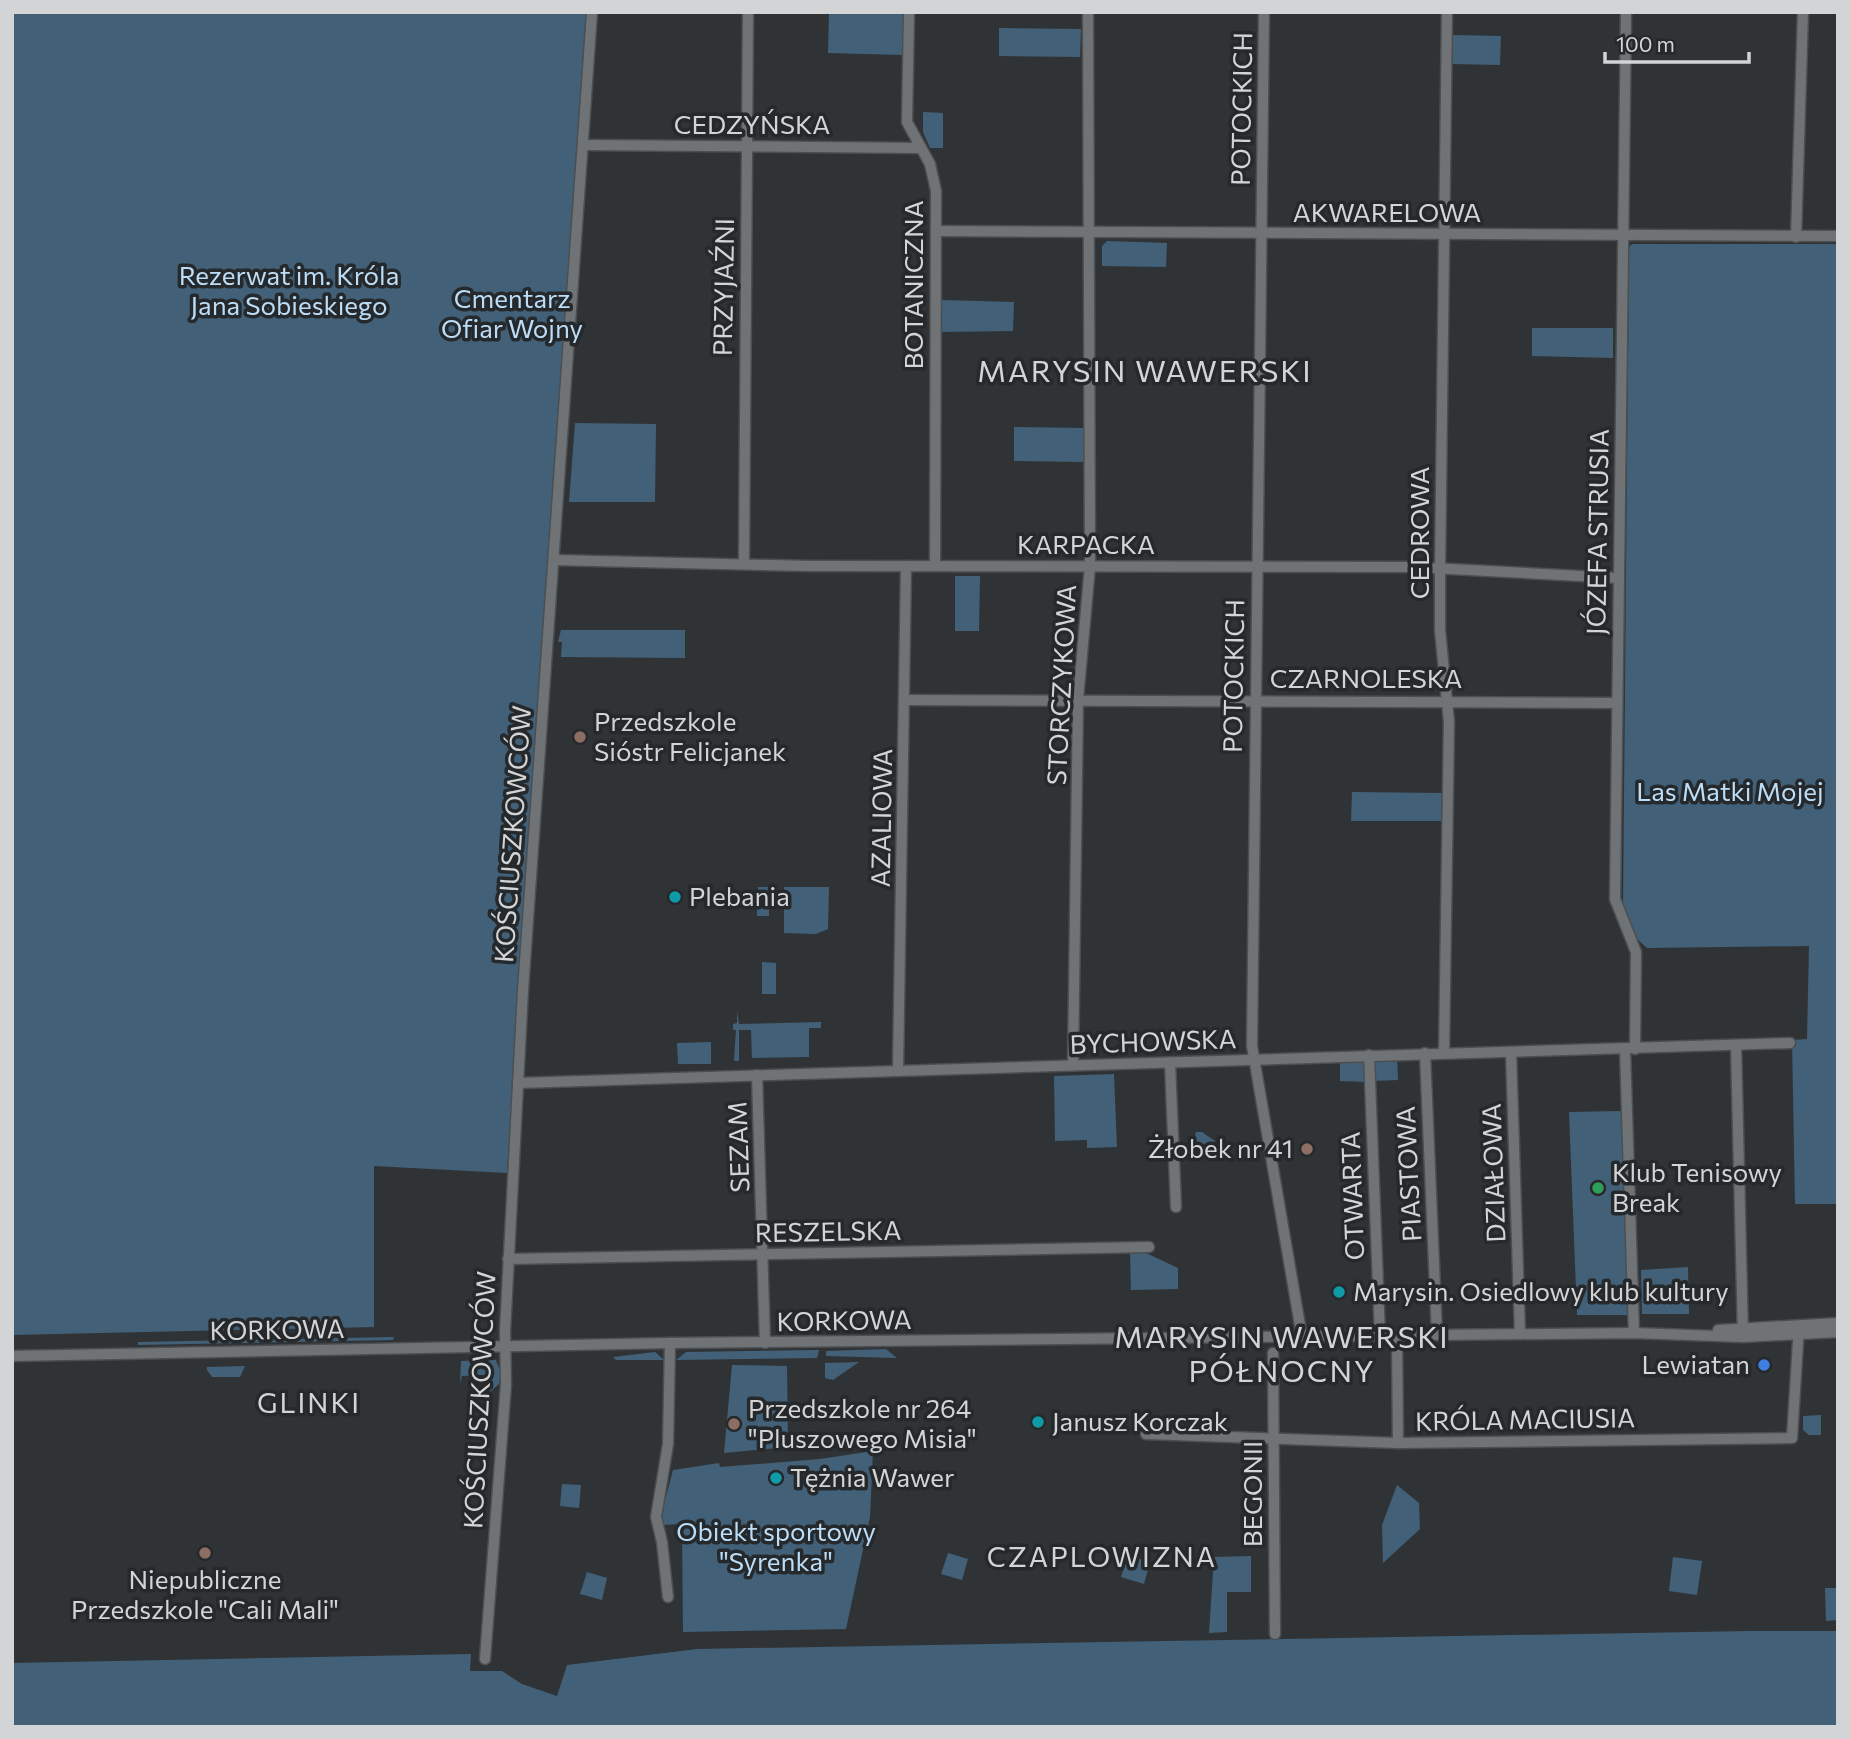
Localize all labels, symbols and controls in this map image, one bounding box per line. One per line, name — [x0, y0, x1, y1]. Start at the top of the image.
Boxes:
scale bar — [1605, 21, 1748, 65]
text: 100 m — [1616, 31, 1675, 56]
street label: POTOCKICH — [1224, 32, 1257, 186]
street label: CEDZYŃSKA — [674, 108, 830, 139]
street label: AKWARELOWA — [1293, 196, 1481, 227]
street label: BOTANICZNA — [897, 200, 928, 370]
street label: PRZYJAŹNI — [706, 218, 739, 356]
park label: Rezerwat im. Króla Jana Sobieskiego — [179, 259, 399, 320]
park label: Cmentarz Ofiar Wojny — [441, 282, 583, 343]
district label: MARYSIN WAWERSKI — [977, 351, 1313, 388]
street label: JÓZEFA STRUSIA — [1579, 429, 1614, 635]
street label: CEDROWA — [1403, 467, 1434, 599]
street label: KARPACKA — [1017, 528, 1155, 559]
street label: STORCZYKOWA — [1040, 584, 1081, 786]
street label: POTOCKICH — [1216, 599, 1249, 753]
street label: CZARNOLESKA — [1270, 662, 1462, 693]
street label: KOŚCIUSZKOWCÓW — [487, 704, 536, 964]
place label: Przedszkole Sióstr Felicjanek — [594, 705, 786, 766]
marker: Przedszkole Sióstr Felicjanek — [572, 729, 588, 745]
street label: AZALIOWA — [864, 748, 897, 888]
park label: Las Matki Mojej — [1636, 775, 1824, 806]
place label: Plebania — [689, 880, 790, 911]
marker: Plebania — [667, 889, 683, 905]
street label: BYCHOWSKA — [1069, 1022, 1237, 1059]
street label: SEZAM — [720, 1101, 755, 1193]
street label: DZIAŁOWA — [1475, 1103, 1510, 1243]
street label: PIASTOWA — [1388, 1106, 1427, 1243]
street label: OTWARTA — [1334, 1131, 1369, 1261]
place label: Żłobek nr 41 — [1148, 1132, 1293, 1163]
marker: Żłobek nr 41 — [1299, 1141, 1315, 1157]
place label: Klub Tenisowy Break — [1612, 1156, 1782, 1217]
marker: Klub Tenisowy Break — [1590, 1180, 1606, 1196]
street label: RESZELSKA — [754, 1214, 902, 1247]
street label: KOŚCIUSZKOWCÓW — [456, 1270, 501, 1530]
place label: Marysin. Osiedlowy klub kultury — [1353, 1275, 1729, 1306]
marker: Marysin. Osiedlowy klub kultury — [1331, 1284, 1347, 1300]
street label: KORKOWA — [776, 1303, 912, 1336]
street label: KORKOWA — [209, 1312, 345, 1345]
district label: MARYSIN WAWERSKI PÓŁNOCNY — [1114, 1317, 1450, 1388]
place label: Lewiatan — [1641, 1348, 1750, 1379]
marker: Lewiatan — [1756, 1357, 1772, 1373]
district label: GLINKI — [257, 1385, 361, 1419]
place label: Przedszkole nr 264 "Pluszowego Misia" — [748, 1392, 977, 1453]
street label: KRÓLA MACIUSIA — [1415, 1401, 1635, 1436]
place label: Janusz Korczak — [1052, 1405, 1228, 1436]
marker: Janusz Korczak — [1030, 1414, 1046, 1430]
marker: Przedszkole nr 264 "Pluszowego Misia" — [726, 1416, 742, 1432]
street label: BEGONII — [1236, 1441, 1267, 1547]
place label: Tężnia Wawer — [790, 1461, 954, 1492]
marker: Tężnia Wawer — [768, 1470, 784, 1486]
park label: Obiekt sportowy "Syrenka" — [676, 1515, 876, 1576]
district label: CZAPLOWIZNA — [987, 1539, 1217, 1573]
marker: Niepubliczne Przedszkole "Cali Mali" — [197, 1545, 213, 1561]
place label: Niepubliczne Przedszkole "Cali Mali" — [71, 1563, 339, 1624]

